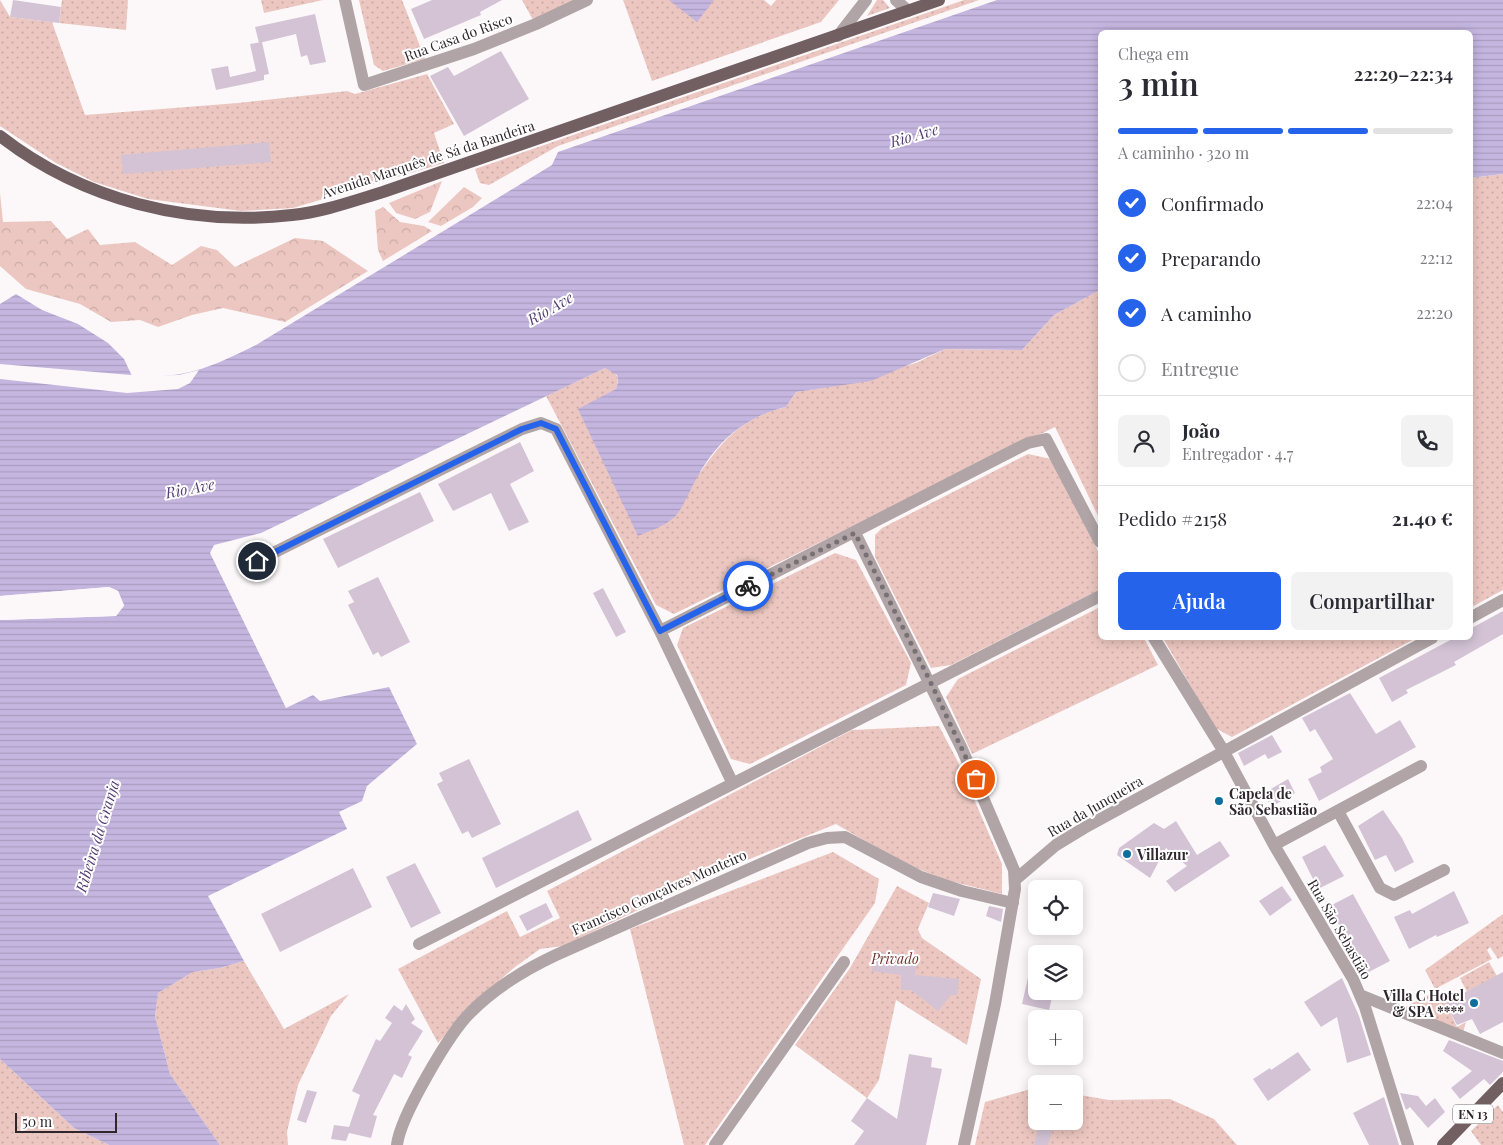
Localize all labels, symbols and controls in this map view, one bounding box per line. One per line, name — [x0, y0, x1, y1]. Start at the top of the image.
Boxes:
street label: Rua Casa do Risco — [401, 8, 515, 65]
text: Chega em — [1118, 43, 1189, 64]
text: 22:29–22:34 — [1354, 60, 1453, 86]
text: 3 min — [1118, 61, 1199, 104]
street label: Avenida Marquês de Sá da Bandeira — [318, 116, 537, 203]
water label: Rio Ave — [886, 118, 941, 152]
text: A caminho · 320 m — [1118, 142, 1249, 163]
icon: check — [1118, 189, 1146, 217]
text: Confirmado — [1161, 190, 1264, 216]
text: 22:04 — [1416, 192, 1453, 213]
icon: check — [1118, 244, 1146, 272]
text: Preparando — [1161, 245, 1261, 271]
text: 22:12 — [1420, 247, 1453, 268]
water label: Rio Ave — [523, 287, 577, 330]
icon: check — [1118, 299, 1146, 327]
text: A caminho — [1161, 300, 1252, 326]
text: 22:20 — [1416, 302, 1453, 323]
text: Entregue — [1161, 355, 1239, 381]
button: person — [1118, 415, 1170, 467]
button: phone — [1401, 415, 1453, 467]
text: João — [1182, 417, 1220, 443]
text: Entregador · 4.7 — [1182, 443, 1293, 464]
water label: Rio Ave — [163, 473, 217, 503]
text: Pedido #2158 — [1118, 505, 1227, 531]
text: 21.40 € — [1392, 505, 1453, 531]
pin — [236, 540, 278, 582]
icon: home — [243, 547, 271, 575]
courier — [723, 561, 773, 611]
icon: bike — [734, 572, 762, 600]
button: Ajuda — [1118, 572, 1281, 630]
button: Compartilhar — [1291, 572, 1453, 630]
pin — [955, 758, 997, 800]
icon: bag — [962, 765, 990, 793]
street label: Rua da Junqueira — [1044, 771, 1146, 841]
water label: Ribeira da Granja — [70, 777, 124, 895]
place label: Capela de São Sebastião — [1229, 784, 1317, 819]
marker: Capela de São Sebastião — [1213, 795, 1225, 807]
street label: Francisco Gonçalves Monteiro — [569, 845, 750, 939]
place label: Villazur — [1136, 845, 1189, 864]
marker: Villazur — [1121, 848, 1133, 860]
street label: Rua São Sebastião — [1304, 875, 1377, 983]
map controls — [1028, 880, 1083, 1130]
button: locate — [1028, 880, 1083, 935]
button: layers — [1028, 945, 1083, 1000]
park label: Privado — [870, 949, 919, 968]
place label: Villa C Hotel & SPA **** — [1382, 986, 1465, 1021]
marker: Villa C Hotel & SPA **** — [1468, 997, 1480, 1009]
button: + — [1028, 1010, 1083, 1065]
button: − — [1028, 1075, 1083, 1130]
road number: EN 13 — [1453, 1104, 1493, 1124]
scale bar — [15, 1110, 118, 1133]
text: 50 m — [22, 1112, 52, 1131]

